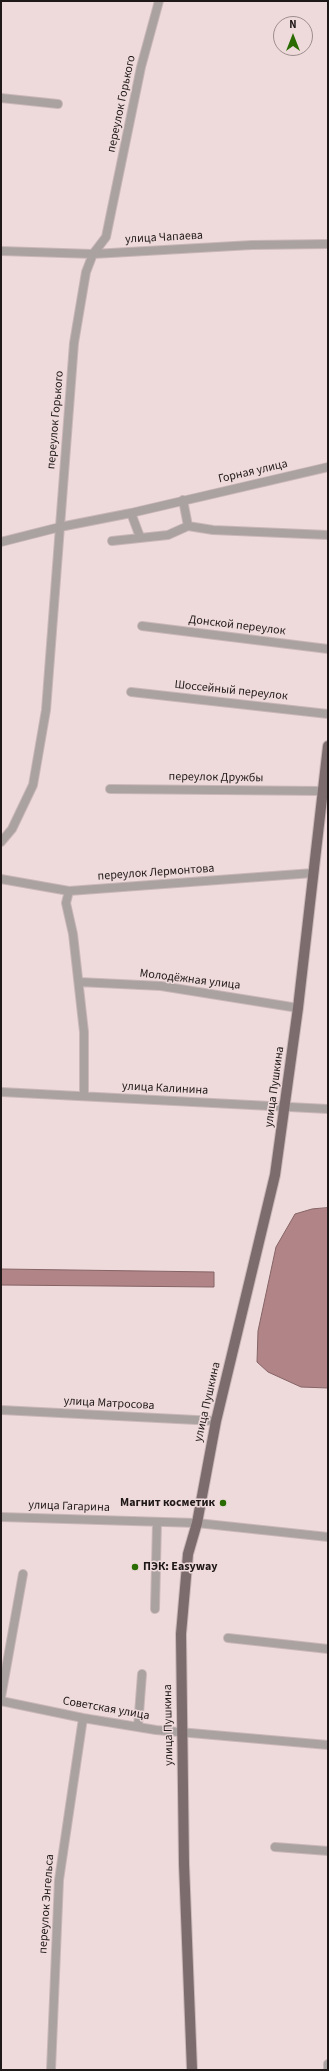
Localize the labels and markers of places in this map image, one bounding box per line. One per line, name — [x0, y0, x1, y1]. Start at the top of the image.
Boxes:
place label: Магнит косметик — [120, 1496, 215, 1510]
marker: Магнит косметик — [218, 1498, 228, 1508]
place label: ПЭК: Easyway — [143, 1560, 218, 1574]
marker: ПЭК: Easyway — [130, 1562, 140, 1572]

